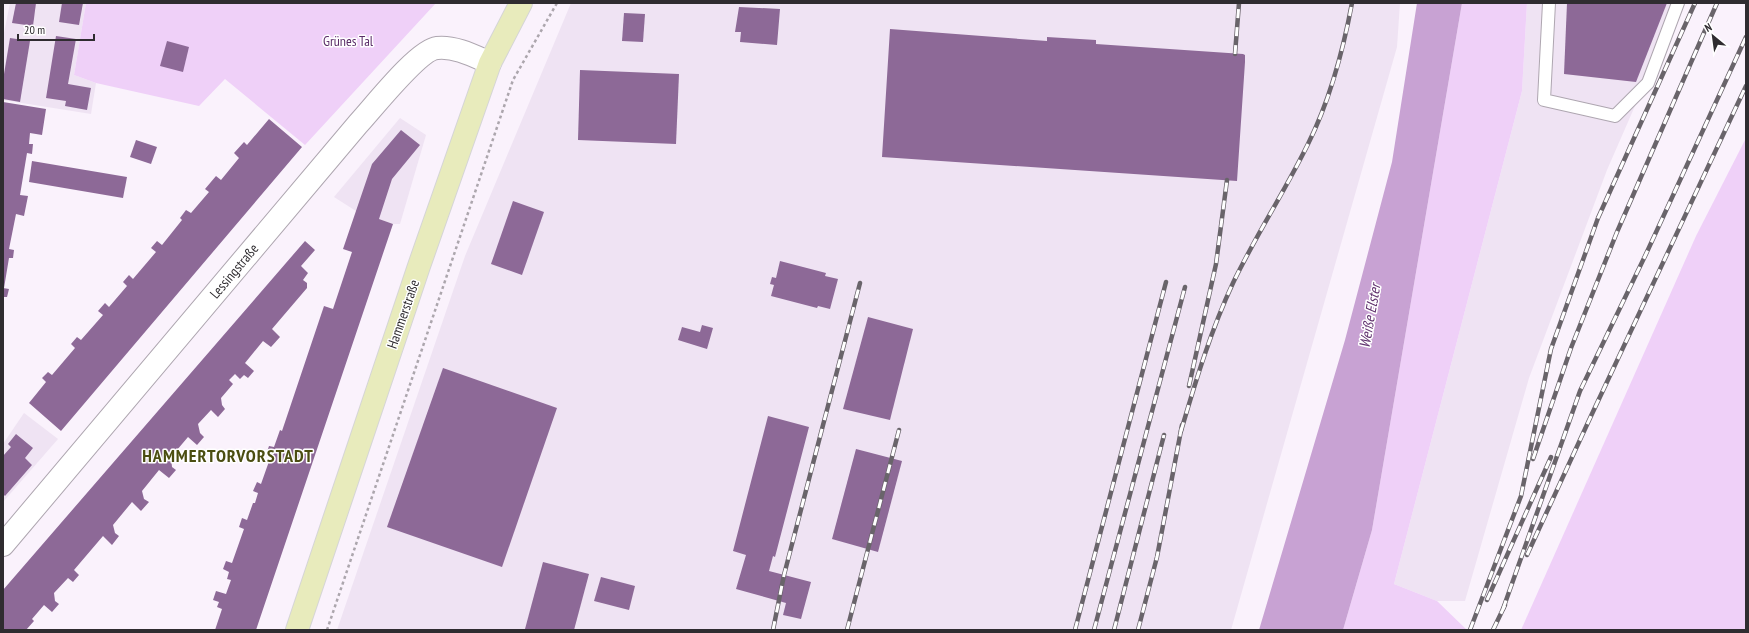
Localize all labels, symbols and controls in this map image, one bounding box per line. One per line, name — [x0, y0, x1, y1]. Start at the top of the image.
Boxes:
scale bar — [18, 16, 94, 42]
north arrow — [1693, 16, 1733, 56]
text: N — [1702, 20, 1714, 35]
text: 20 m — [24, 22, 45, 37]
park label: Grünes Tal — [323, 32, 374, 50]
street label: Lessingstraße — [206, 240, 262, 302]
street label: Hammerstraße — [383, 277, 423, 351]
water label: Weiße Elster — [1355, 280, 1385, 350]
district label: HAMMERTORVORSTADT — [142, 444, 314, 467]

